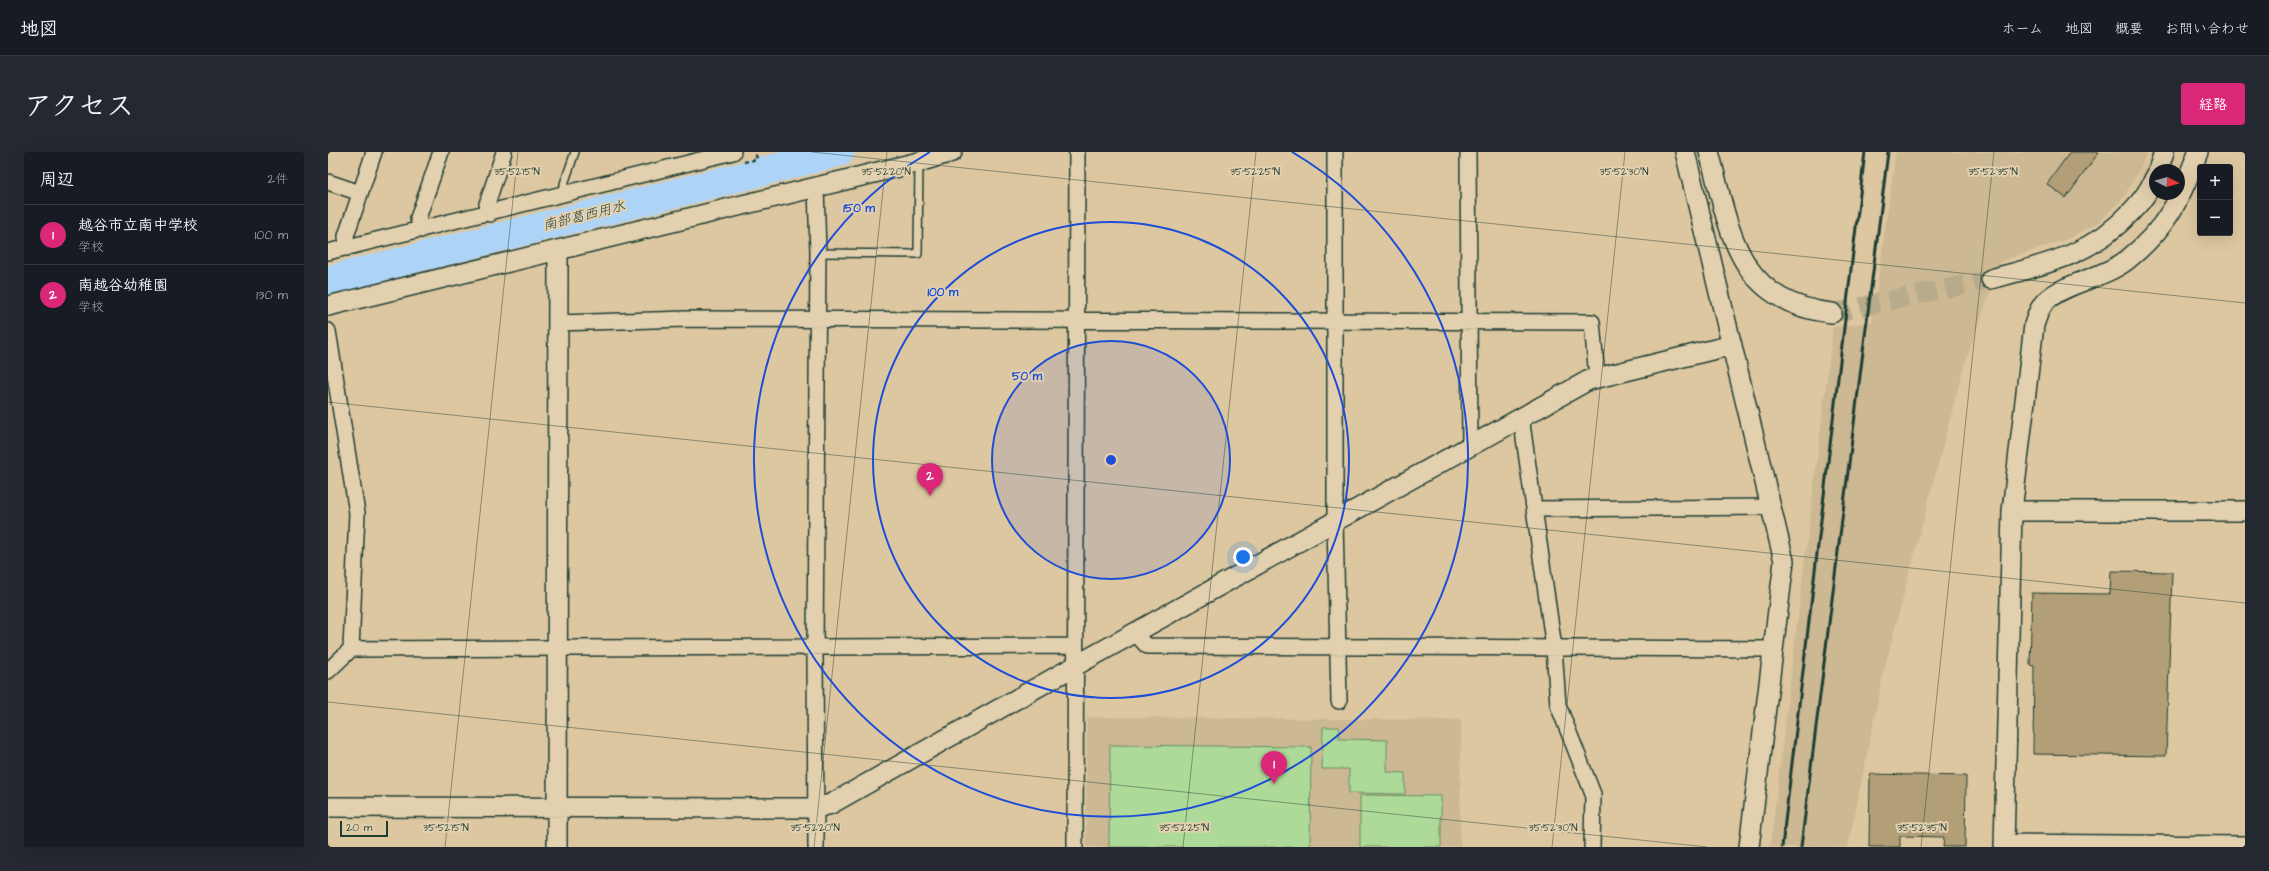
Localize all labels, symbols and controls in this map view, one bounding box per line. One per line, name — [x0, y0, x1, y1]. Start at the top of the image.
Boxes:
text: 地図 — [20, 16, 58, 43]
text: ホーム — [2002, 19, 2043, 39]
text: 地図 — [2065, 19, 2093, 39]
text: 概要 — [2115, 19, 2143, 39]
text: お問い合わせ — [2165, 19, 2249, 39]
button: 経路 — [2181, 83, 2245, 125]
text: アクセス — [24, 87, 134, 126]
north arrow — [2149, 164, 2185, 200]
map controls — [2197, 164, 2233, 236]
button: + — [2197, 164, 2233, 200]
text: 35°52'15"N — [494, 165, 540, 179]
text: 35°52'20"N — [861, 165, 911, 179]
text: 35°52'25"N — [1230, 165, 1280, 179]
text: 35°52'30"N — [1600, 165, 1648, 179]
text: 35°52'35"N — [1968, 165, 2018, 179]
text: 周辺 — [40, 168, 74, 192]
text: 2件 — [268, 170, 288, 188]
water label: 南部葛西用水 — [541, 196, 627, 236]
text: 150 m — [843, 200, 876, 217]
button: − — [2197, 200, 2233, 236]
text: 越谷市立南中学校 — [78, 215, 198, 236]
text: 1 — [52, 226, 54, 244]
text: 100 m — [255, 226, 288, 244]
text: 学校 — [78, 238, 104, 256]
text: 南越谷幼稚園 — [78, 275, 168, 296]
text: 100 m — [928, 284, 959, 301]
text: 2 — [49, 286, 57, 304]
text: 130 m — [256, 286, 288, 304]
text: 学校 — [78, 298, 104, 316]
text: 50 m — [1012, 368, 1043, 385]
centre of rings — [1104, 453, 1118, 467]
pin: 2 — [917, 463, 943, 496]
your location — [1233, 547, 1253, 567]
pin: 1 — [1261, 751, 1287, 784]
scale bar — [340, 819, 388, 838]
text: 20 m — [346, 820, 372, 835]
text: 35°52'15"N — [423, 821, 469, 835]
text: 35°52'20"N — [790, 821, 840, 835]
text: 35°52'25"N — [1159, 821, 1209, 835]
text: 35°52'30"N — [1529, 821, 1577, 835]
text: 35°52'35"N — [1897, 821, 1947, 835]

